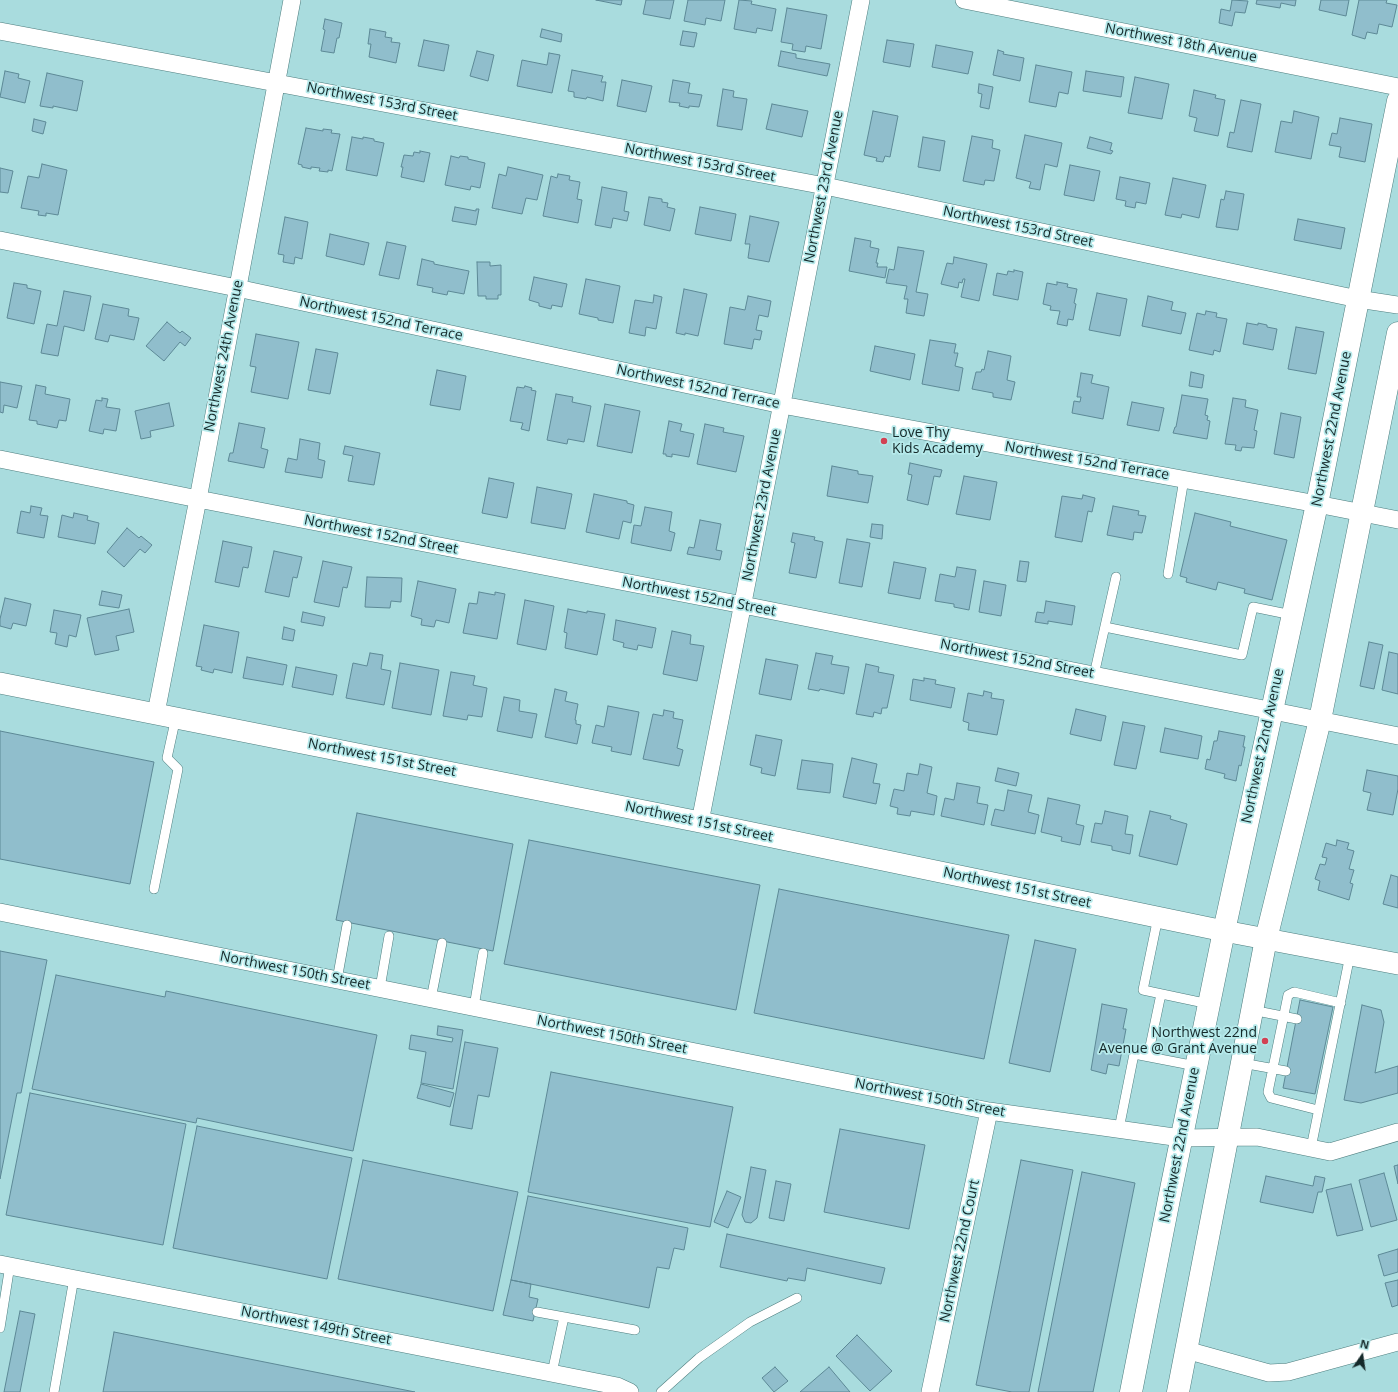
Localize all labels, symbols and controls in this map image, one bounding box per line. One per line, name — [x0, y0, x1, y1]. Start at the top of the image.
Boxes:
street label: Northwest 18th Avenue — [1104, 20, 1258, 66]
street label: Northwest 153rd Street — [305, 79, 459, 125]
street label: Northwest 23rd Avenue — [801, 109, 847, 265]
street label: Northwest 153rd Street — [623, 140, 777, 186]
street label: Northwest 153rd Street — [941, 203, 1095, 251]
street label: Northwest 24th Avenue — [201, 279, 247, 433]
street label: Northwest 152nd Terrace — [298, 293, 464, 345]
street label: Northwest 22nd Avenue — [1309, 350, 1355, 508]
street label: Northwest 152nd Terrace — [615, 361, 781, 413]
place label: Love Thy Kids Academy — [892, 425, 983, 458]
street label: Northwest 23rd Avenue — [739, 427, 785, 583]
marker: Love Thy Kids Academy — [879, 436, 889, 446]
street label: Northwest 152nd Terrace — [1004, 438, 1170, 484]
street label: Northwest 152nd Street — [303, 512, 459, 558]
street label: Northwest 152nd Street — [621, 574, 777, 620]
street label: Northwest 152nd Street — [939, 636, 1095, 682]
street label: Northwest 22nd Avenue — [1238, 667, 1288, 825]
street label: Northwest 151st Street — [306, 735, 458, 781]
street label: Northwest 151st Street — [624, 798, 774, 846]
street label: Northwest 151st Street — [942, 864, 1092, 912]
street label: Northwest 150th Street — [218, 948, 372, 994]
street label: Northwest 150th Street — [535, 1012, 689, 1058]
place label: Northwest 22nd Avenue @ Grant Avenue — [1099, 1025, 1257, 1058]
marker: Northwest 22nd Avenue @ Grant Avenue — [1260, 1036, 1270, 1046]
street label: Northwest 22nd Avenue — [1157, 1066, 1203, 1224]
street label: Northwest 150th Street — [853, 1075, 1007, 1121]
street label: Northwest 22nd Court — [937, 1178, 983, 1324]
street label: Northwest 149th Street — [239, 1303, 393, 1349]
north arrow — [1342, 1336, 1382, 1376]
text: N — [1359, 1336, 1371, 1352]

